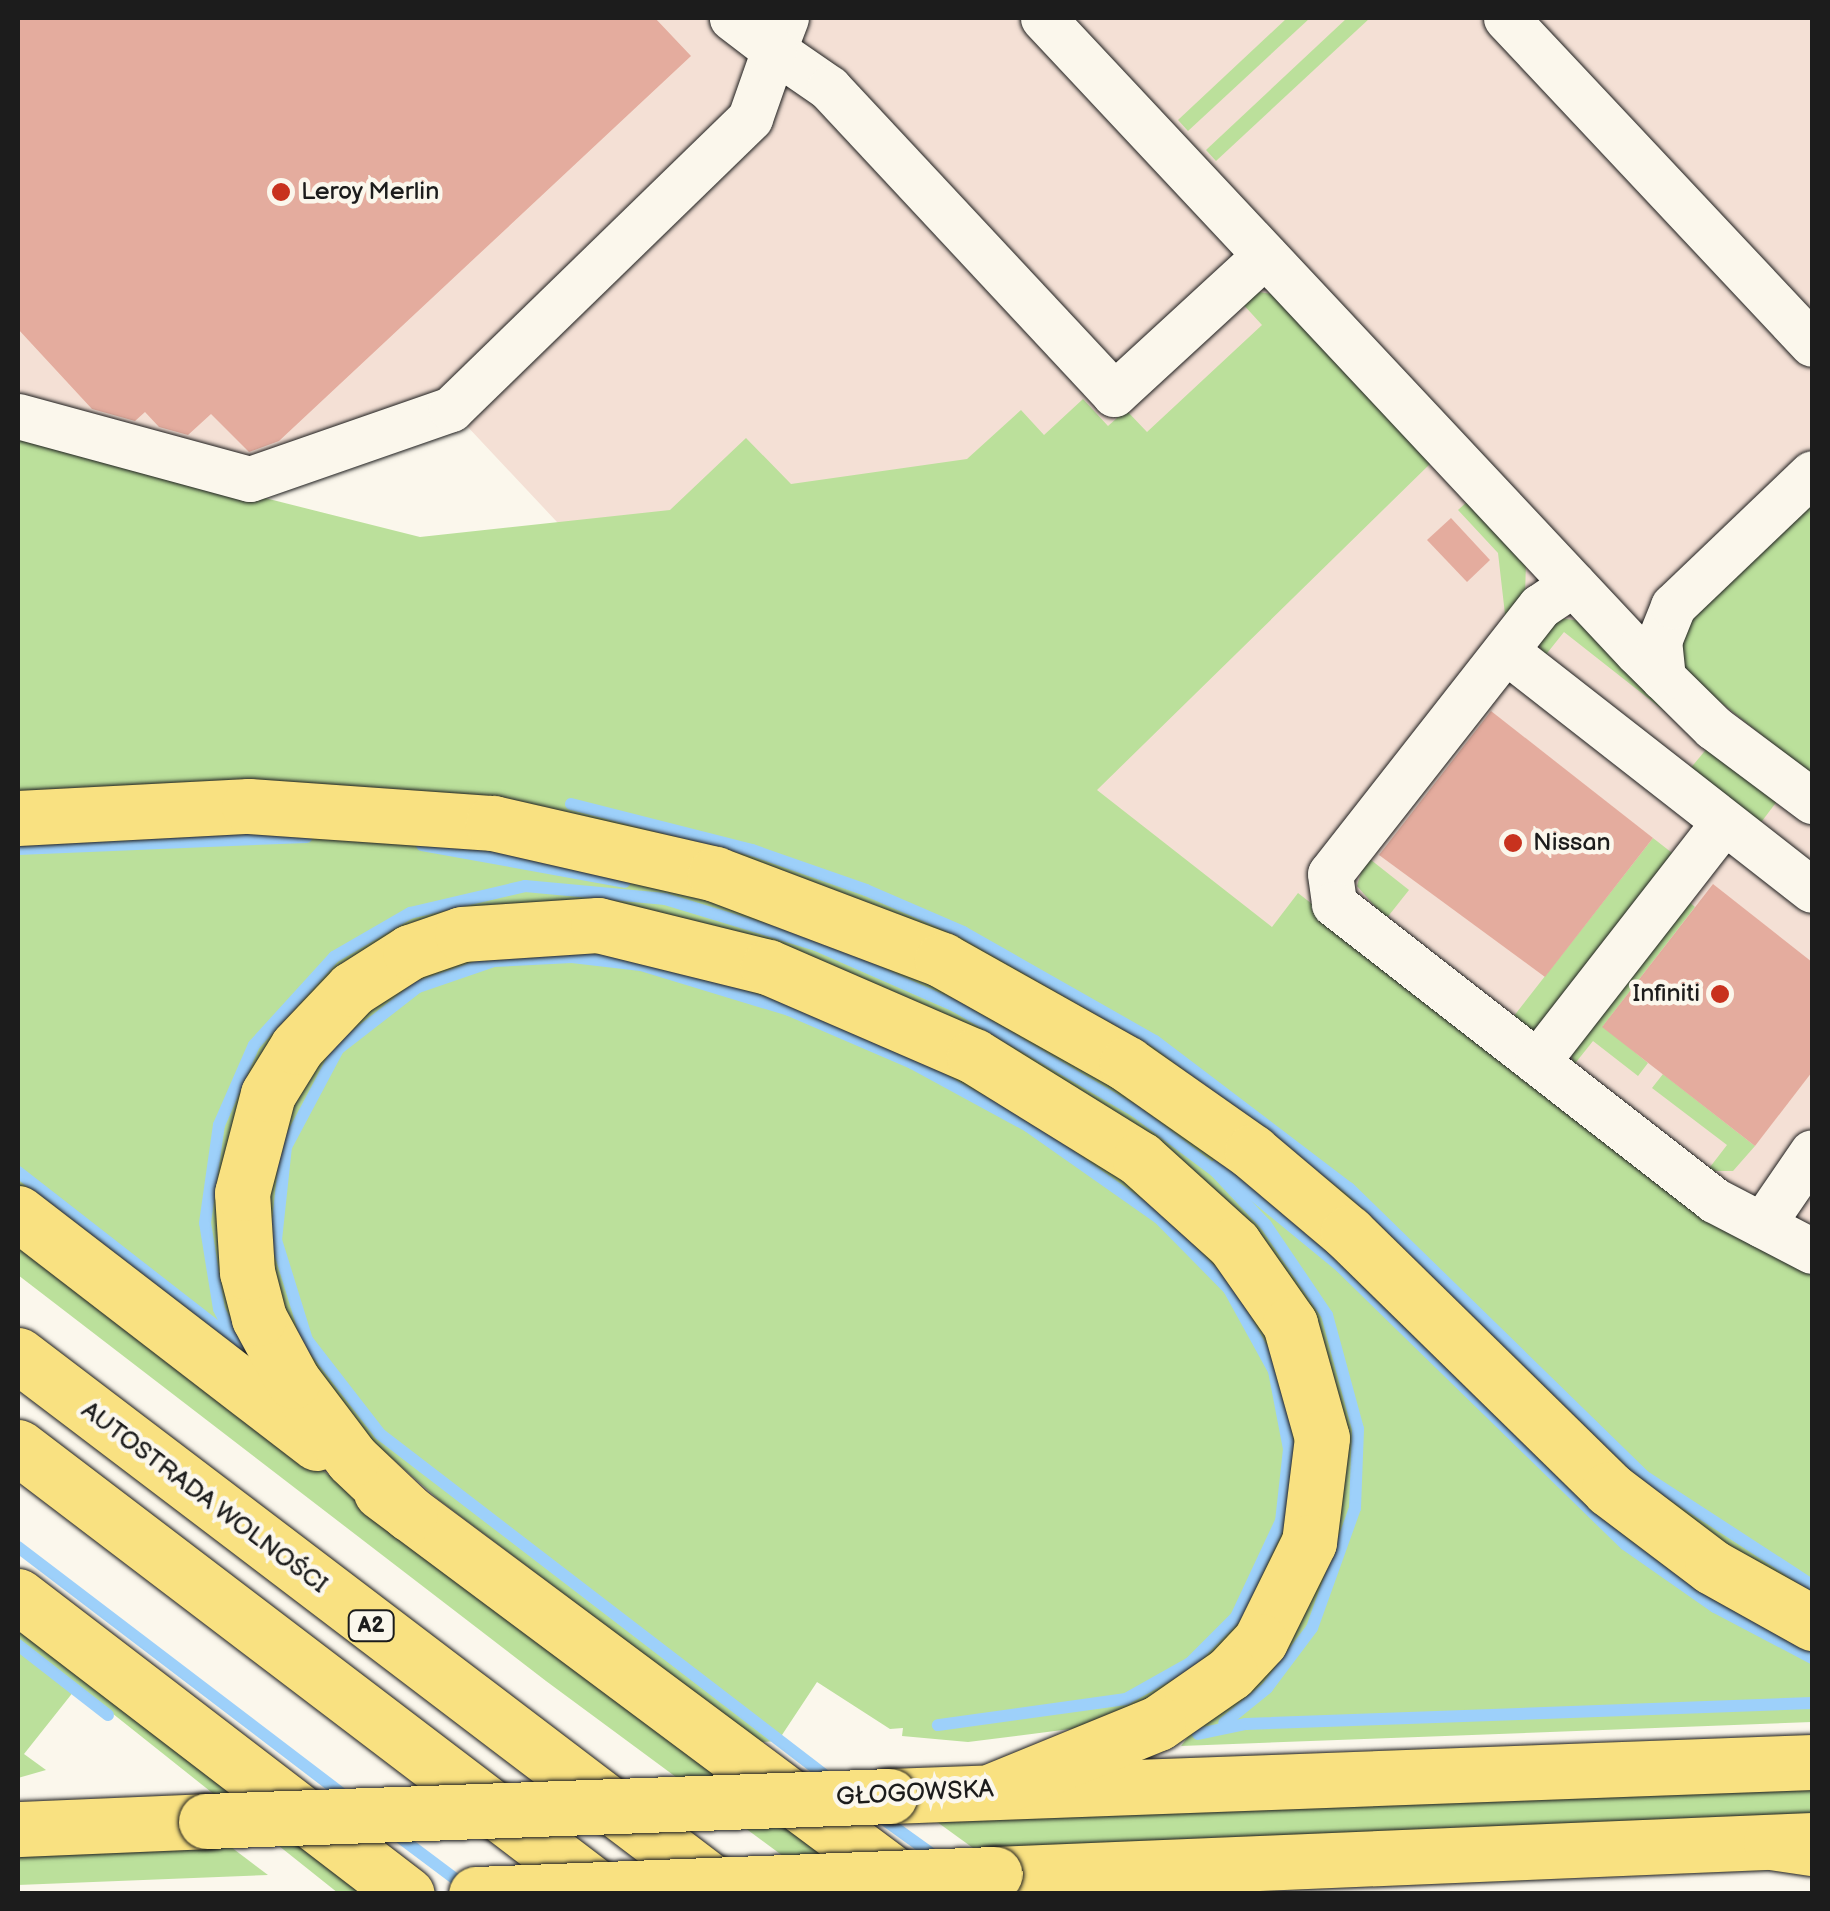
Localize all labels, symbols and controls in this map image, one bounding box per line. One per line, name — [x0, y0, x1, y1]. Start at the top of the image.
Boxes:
place label: Leroy Merlin — [301, 177, 441, 207]
marker: Leroy Merlin — [270, 181, 292, 203]
place label: Nissan — [1533, 828, 1611, 858]
marker: Nissan — [1502, 832, 1524, 854]
place label: Infiniti — [1633, 979, 1700, 1009]
marker: Infiniti — [1709, 983, 1731, 1005]
street label: AUTOSTRADA WOLNOŚCI — [75, 1395, 333, 1601]
road number: A2 — [346, 1609, 396, 1643]
street label: GŁOGOWSKA — [835, 1775, 995, 1813]

